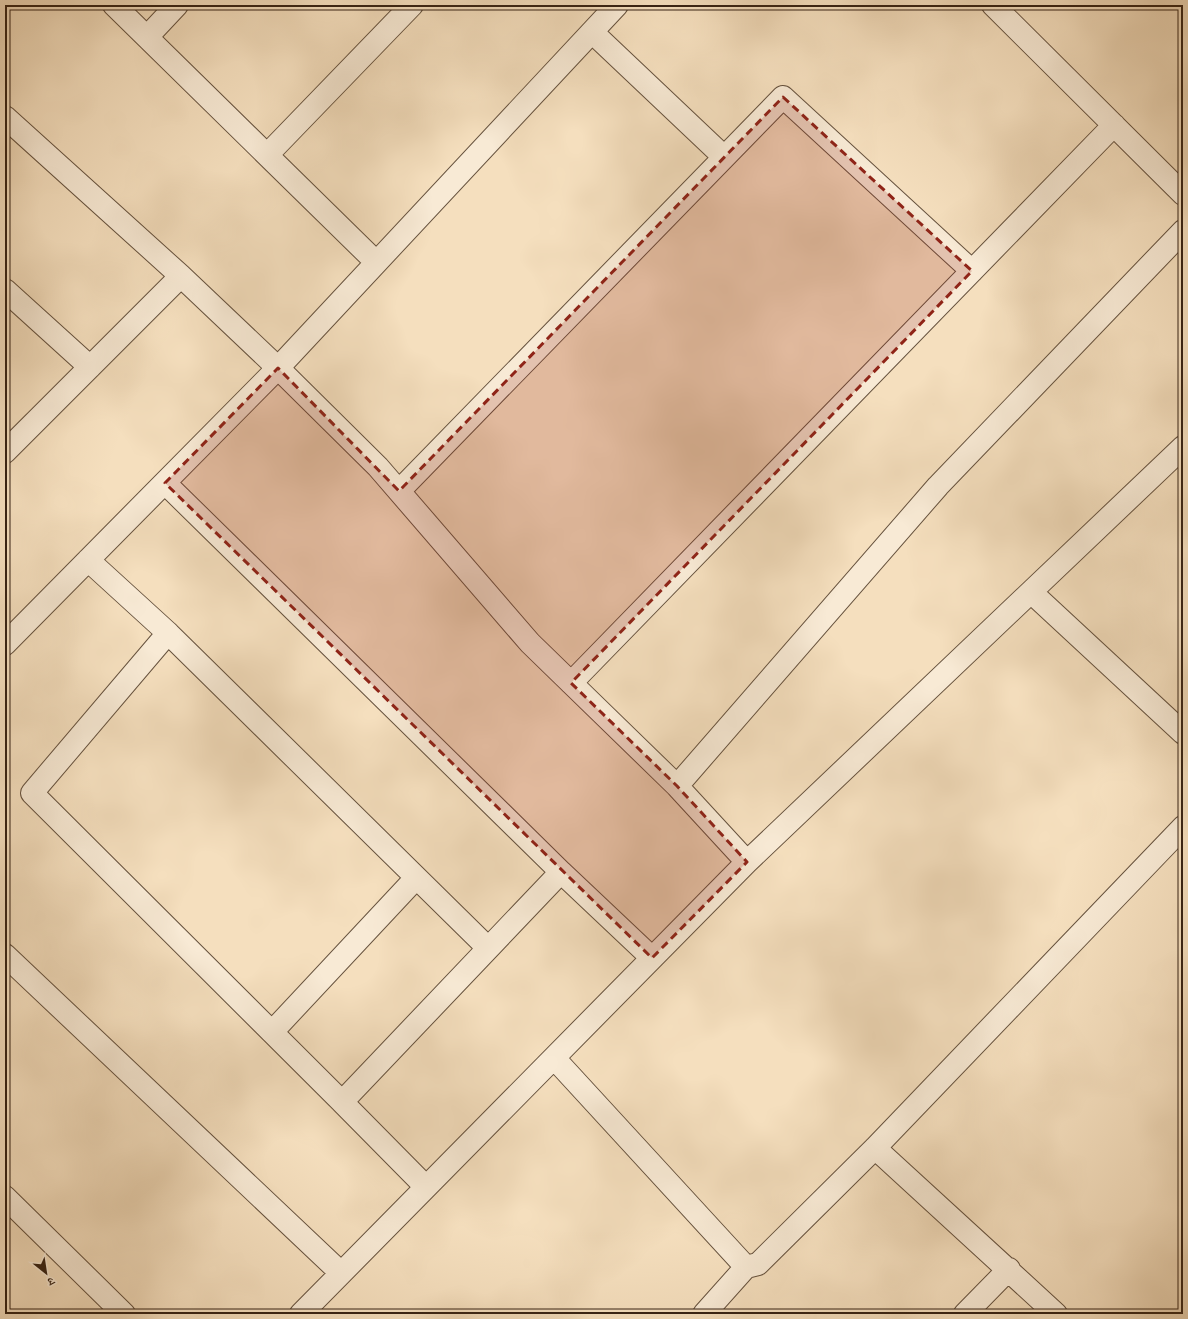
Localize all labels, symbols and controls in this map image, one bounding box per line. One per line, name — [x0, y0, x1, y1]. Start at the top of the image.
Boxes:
north arrow — [26, 1253, 66, 1293]
text: उ — [43, 1273, 57, 1289]

